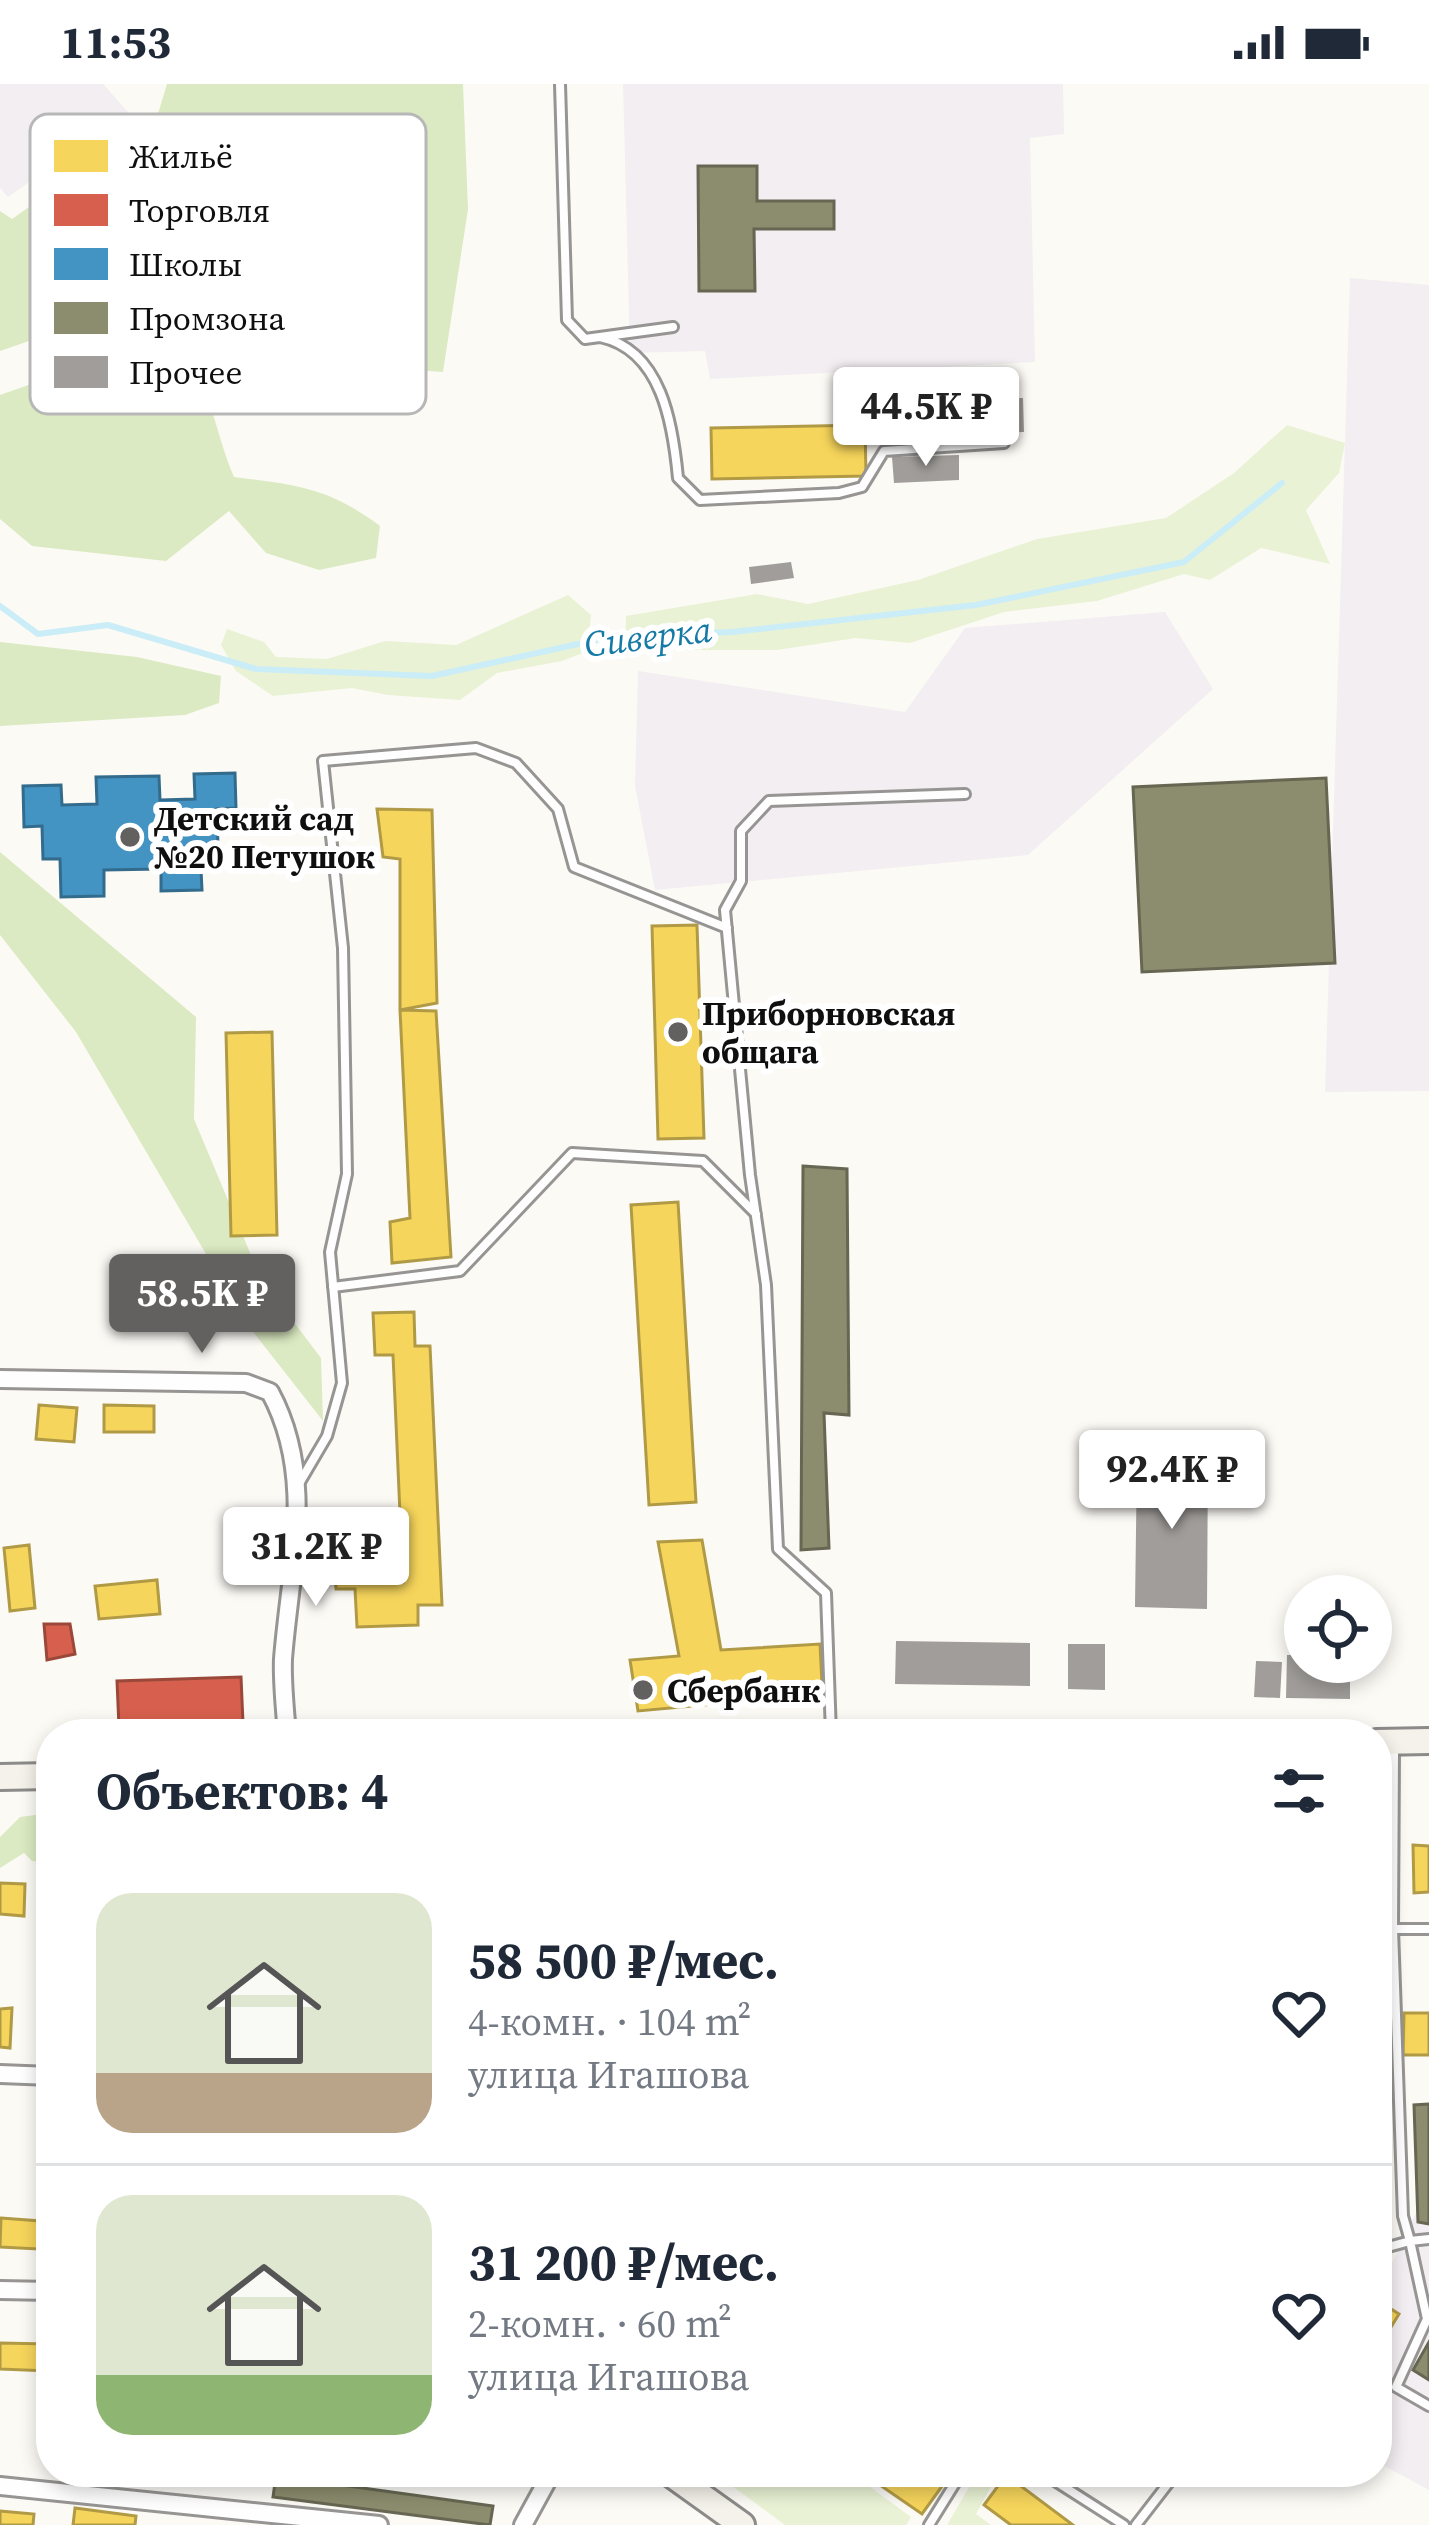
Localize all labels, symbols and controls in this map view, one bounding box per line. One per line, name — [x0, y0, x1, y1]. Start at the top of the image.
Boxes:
text: 11:53 — [60, 11, 171, 73]
legend — [30, 114, 426, 414]
text: Жильё — [129, 134, 233, 179]
text: Торговля — [129, 188, 270, 233]
text: Школы — [129, 242, 242, 287]
text: Промзона — [129, 296, 286, 341]
text: Прочее — [129, 350, 242, 395]
pin: 44.5K ₽ — [815, 367, 1037, 469]
text: 44.5K ₽ — [860, 379, 992, 432]
water label: Сиверка — [582, 604, 715, 669]
place label: Детский сад №20 Петушок — [154, 796, 376, 879]
marker: Детский сад №20 Петушок — [117, 824, 143, 850]
place label: Приборновская общага — [702, 991, 955, 1074]
marker: Приборновская общага — [665, 1019, 691, 1045]
pin: 58.5K ₽ — [91, 1254, 313, 1356]
text: 58.5K ₽ — [136, 1266, 268, 1319]
pin: 92.4K ₽ — [1061, 1430, 1283, 1532]
text: 92.4K ₽ — [1106, 1442, 1238, 1495]
pin: 31.2K ₽ — [205, 1507, 427, 1609]
text: 31.2K ₽ — [250, 1519, 382, 1572]
map controls — [1284, 1575, 1392, 1683]
button: locate — [1284, 1575, 1392, 1683]
place label: Сбербанк — [667, 1668, 821, 1713]
marker: Сбербанк — [630, 1677, 656, 1703]
text: Объектов: 4 — [96, 1756, 389, 1826]
icon: filters — [1266, 1758, 1332, 1824]
text: 58 500 ₽/мес. — [468, 1925, 779, 1995]
icon: home — [192, 1941, 336, 2085]
icon: heart — [1266, 1980, 1332, 2046]
text: 4-комн. · 104 m² — [468, 1995, 752, 2048]
text: улица Игашова — [468, 2048, 749, 2101]
text: 31 200 ₽/мес. — [468, 2227, 779, 2297]
icon: home — [192, 2243, 336, 2387]
icon: heart — [1266, 2282, 1332, 2348]
text: 2-комн. · 60 m² — [468, 2297, 732, 2350]
text: улица Игашова — [468, 2350, 749, 2403]

